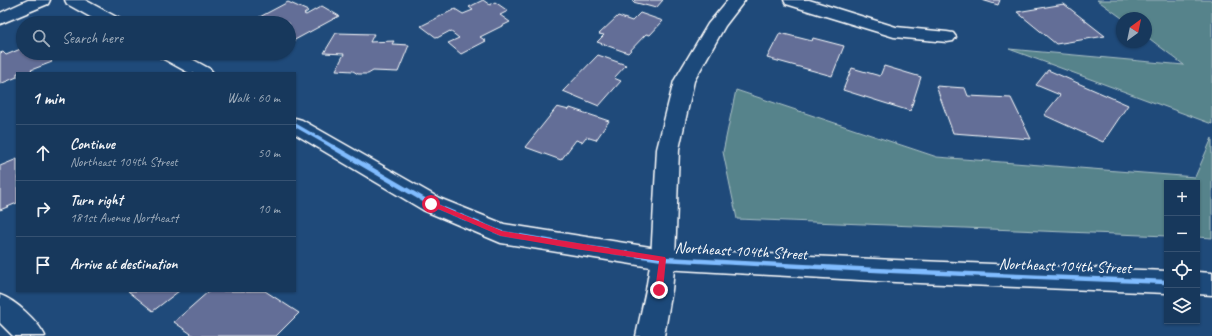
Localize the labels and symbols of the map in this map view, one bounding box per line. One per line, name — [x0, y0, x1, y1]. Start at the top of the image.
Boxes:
north arrow — [1116, 12, 1152, 48]
route start — [422, 195, 440, 213]
street label: Northeast 104th Street — [674, 238, 809, 265]
street label: Northeast 104th Street — [998, 254, 1133, 278]
route end — [650, 281, 668, 299]

